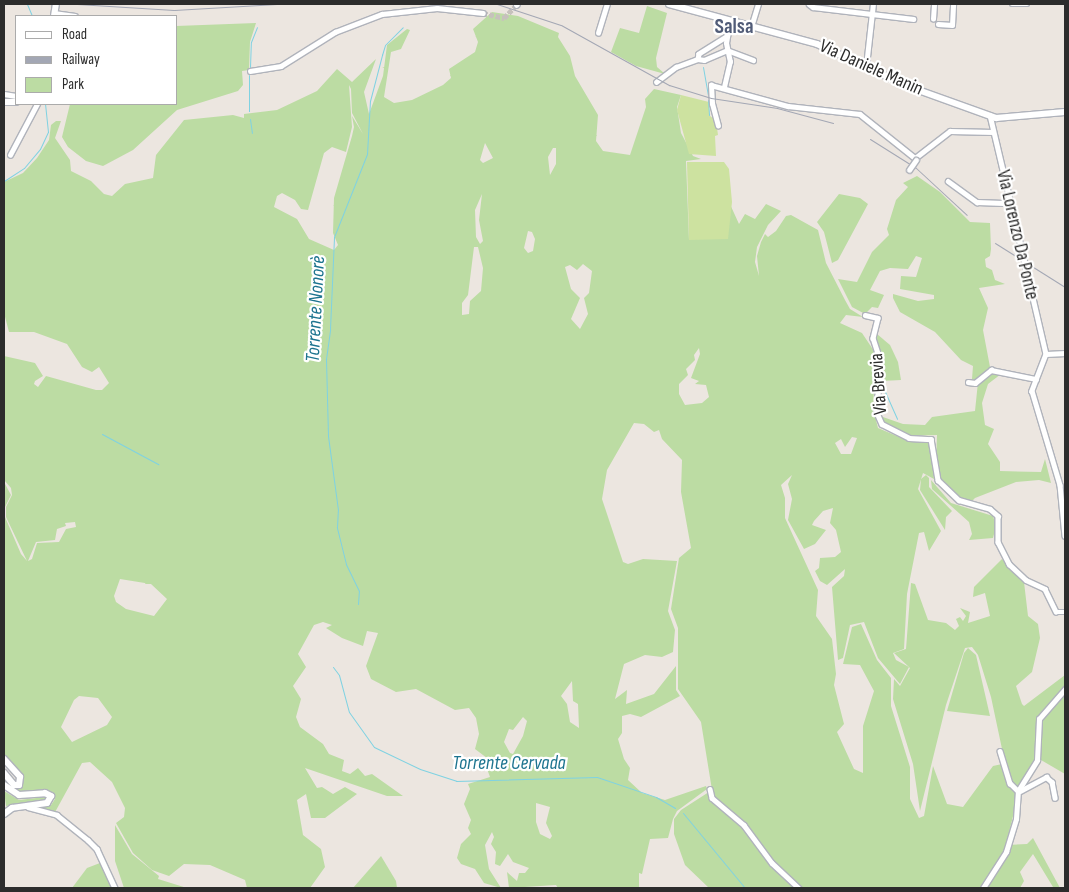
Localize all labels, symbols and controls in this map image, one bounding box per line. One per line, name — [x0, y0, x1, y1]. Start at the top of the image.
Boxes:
district label: Salsa — [715, 14, 753, 40]
legend — [15, 15, 178, 105]
text: Road — [62, 25, 87, 44]
street label: Via Daniele Manin — [816, 35, 926, 101]
text: Railway — [62, 50, 100, 69]
text: Park — [62, 75, 84, 94]
street label: Via Lorenzo Da Ponte — [991, 168, 1043, 302]
water label: Torrente Nonorè — [301, 255, 331, 363]
street label: Via Brevia — [865, 352, 893, 416]
water label: Torrente Cervada — [452, 751, 566, 775]

